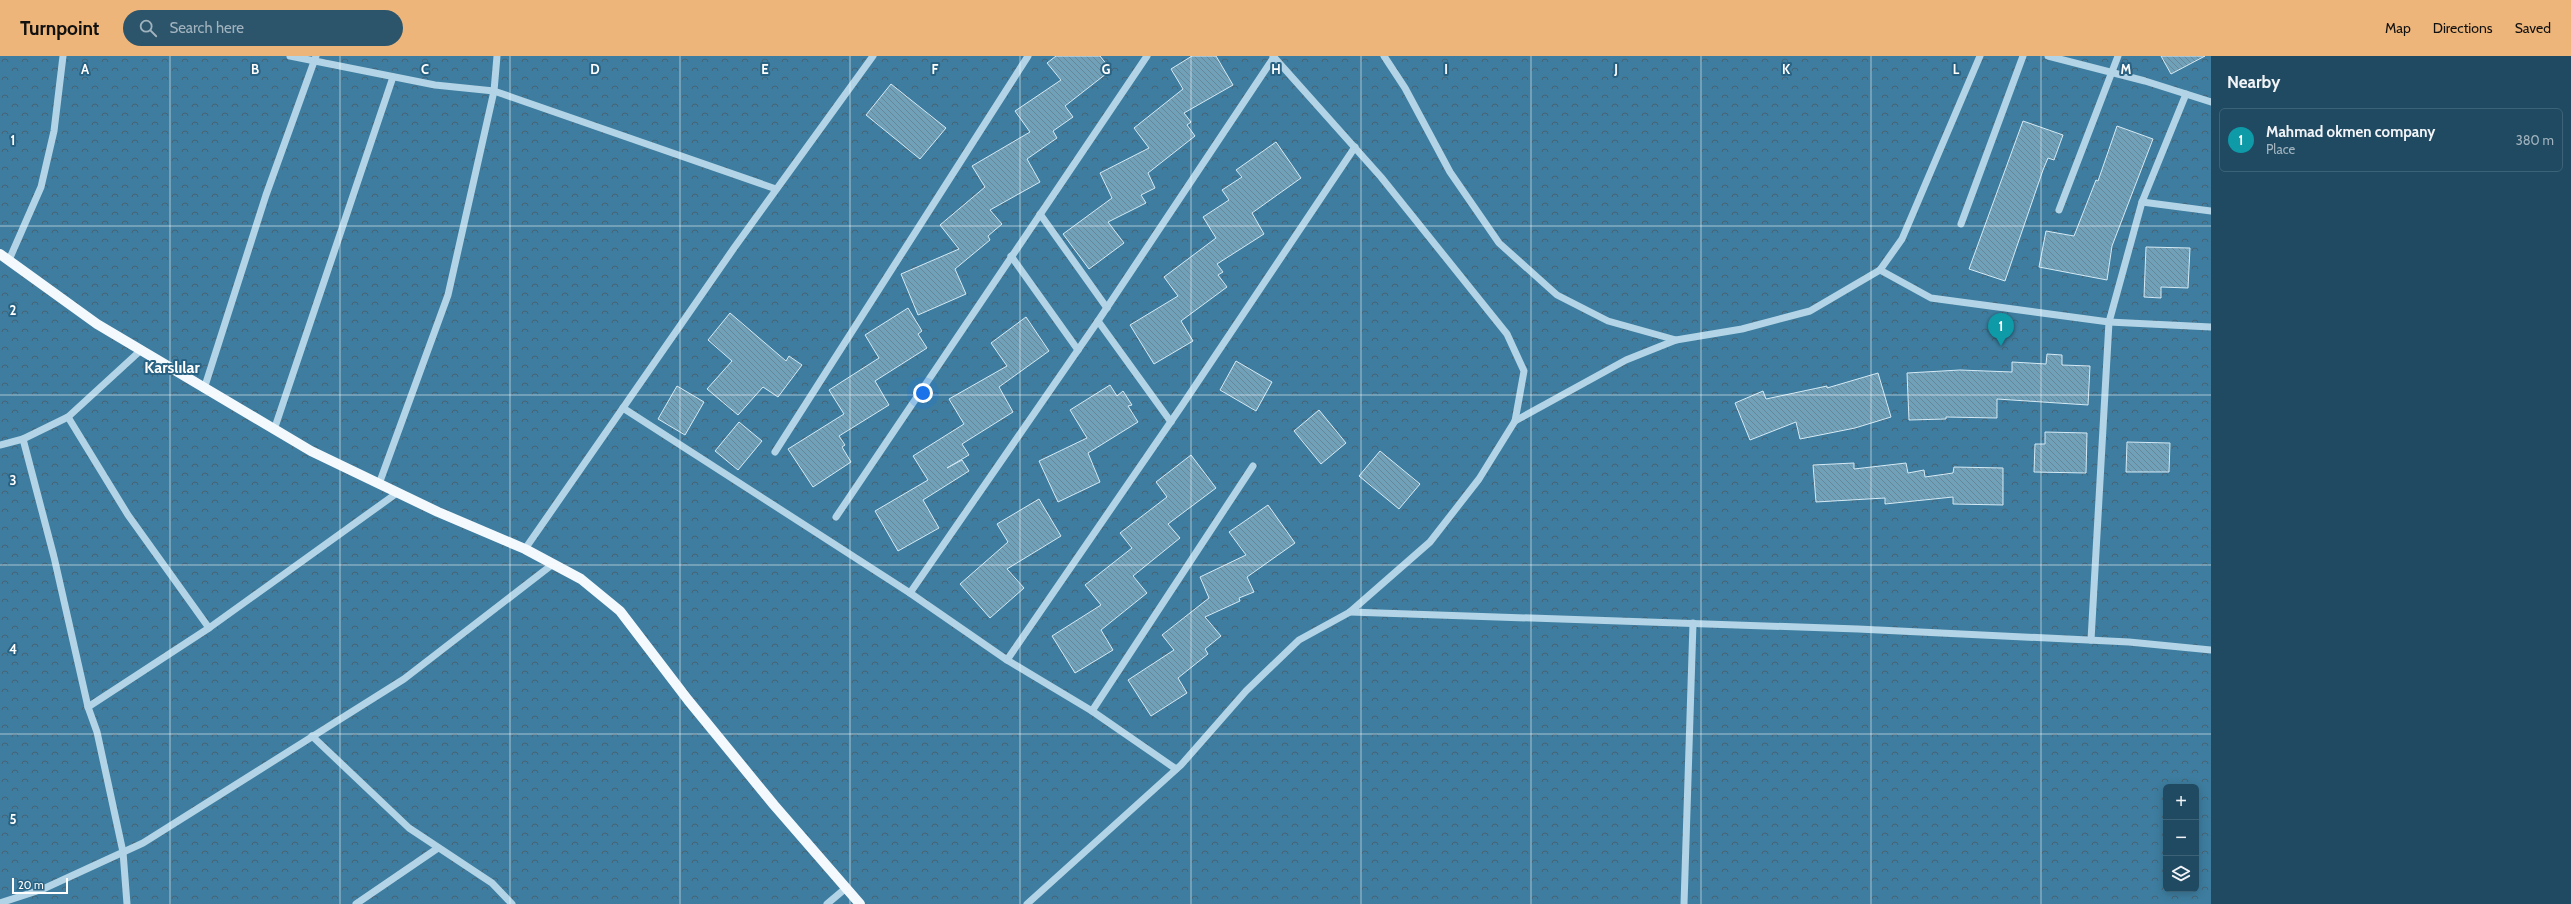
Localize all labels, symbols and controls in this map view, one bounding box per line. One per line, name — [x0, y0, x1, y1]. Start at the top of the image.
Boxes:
search box — [123, 10, 403, 46]
text: Turnpoint — [20, 17, 99, 40]
icon: search — [137, 17, 159, 39]
text: Search here — [169, 19, 244, 37]
text: Map — [2385, 19, 2411, 37]
text: Directions — [2433, 19, 2493, 37]
text: Saved — [2515, 19, 2551, 37]
text: A — [81, 61, 90, 77]
text: B — [251, 61, 259, 77]
text: C — [421, 61, 429, 77]
text: D — [590, 61, 600, 77]
text: E — [761, 61, 769, 77]
text: F — [932, 61, 939, 77]
text: G — [1102, 61, 1111, 77]
text: H — [1271, 61, 1281, 77]
text: I — [1444, 61, 1448, 77]
text: J — [1613, 61, 1618, 77]
text: K — [1782, 61, 1791, 77]
text: L — [1953, 61, 1960, 77]
text: M — [2121, 61, 2132, 77]
text: Nearby — [2227, 72, 2280, 92]
text: Mahmad okmen company — [2266, 123, 2435, 141]
text: 1 — [11, 132, 15, 148]
text: 1 — [2239, 132, 2243, 148]
text: 380 m — [2516, 132, 2554, 148]
text: Place — [2266, 141, 2295, 157]
text: 2 — [10, 302, 17, 318]
pin: 1 — [1988, 313, 2014, 346]
district label: Karslılar — [144, 358, 200, 377]
your location — [913, 383, 933, 403]
text: 3 — [9, 472, 17, 488]
text: 4 — [9, 641, 17, 657]
map controls — [2163, 784, 2199, 892]
button: + — [2163, 784, 2199, 820]
text: 5 — [10, 811, 17, 827]
button: − — [2163, 820, 2199, 856]
button: layers — [2163, 856, 2199, 892]
scale bar — [12, 876, 68, 895]
text: 20 m — [18, 878, 44, 892]

